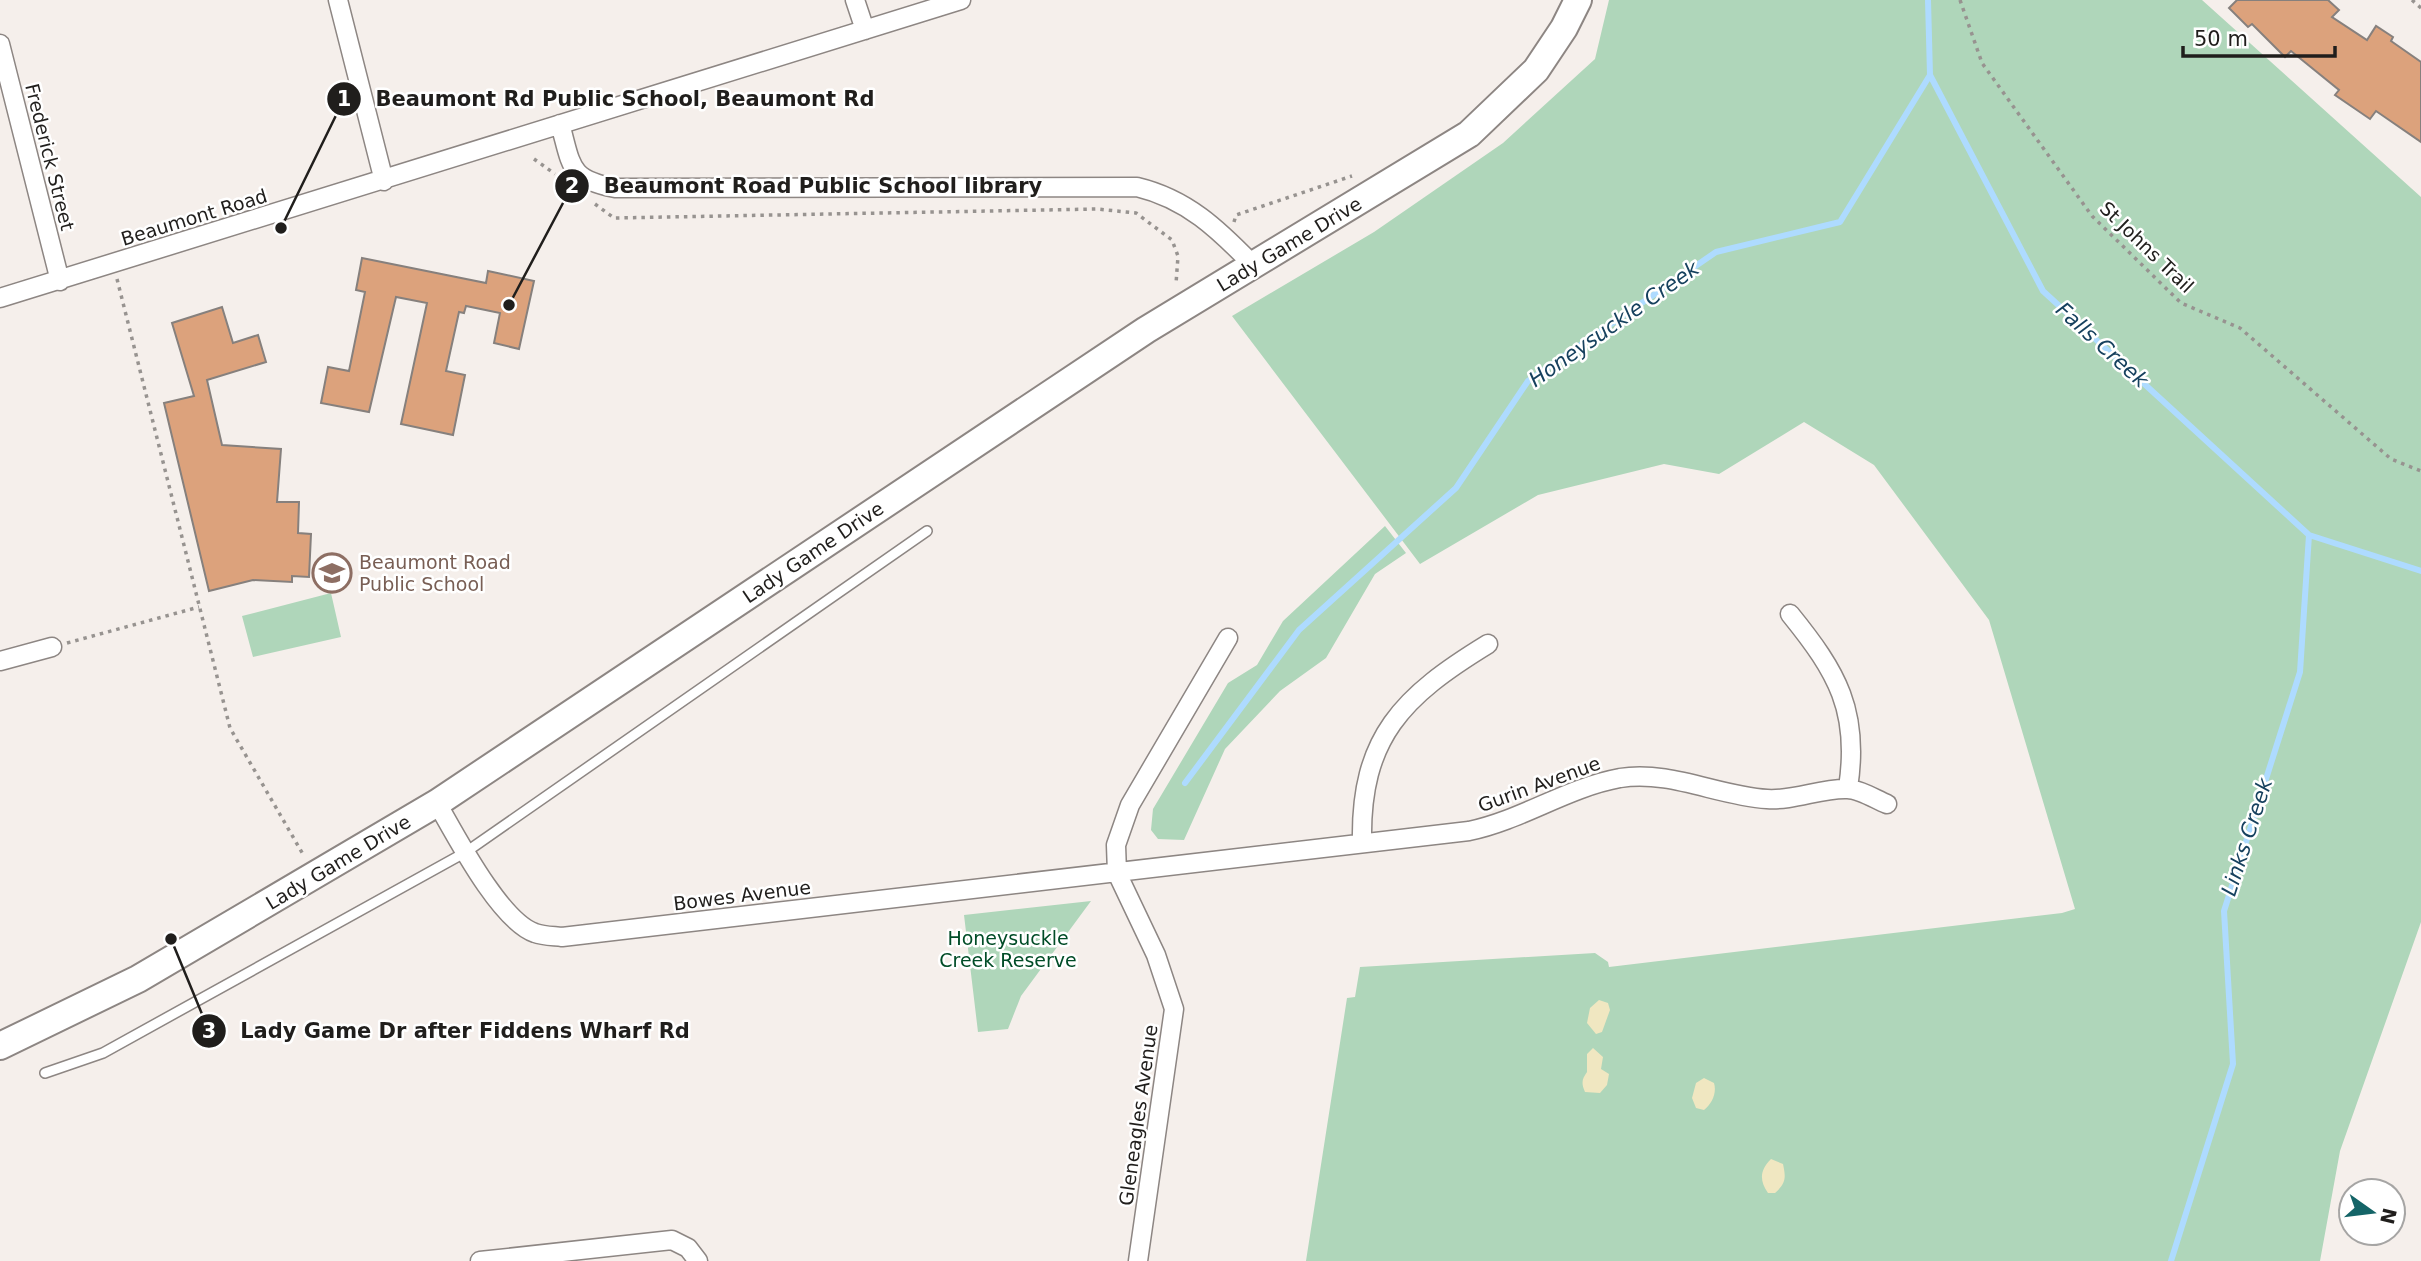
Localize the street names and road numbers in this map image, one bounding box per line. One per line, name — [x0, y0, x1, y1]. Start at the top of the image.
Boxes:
street label: Frederick Street — [21, 81, 79, 233]
street label: Beaumont Road — [118, 184, 270, 250]
street label: Lady Game Drive — [1213, 192, 1365, 296]
street label: St Johns Trail — [2096, 197, 2198, 297]
street label: Lady Game Drive — [739, 497, 887, 607]
street label: Gurin Avenue — [1475, 752, 1603, 816]
street label: Lady Game Drive — [262, 810, 414, 914]
street label: Bowes Avenue — [672, 876, 812, 914]
street label: Gleneagles Avenue — [1114, 1023, 1162, 1207]

